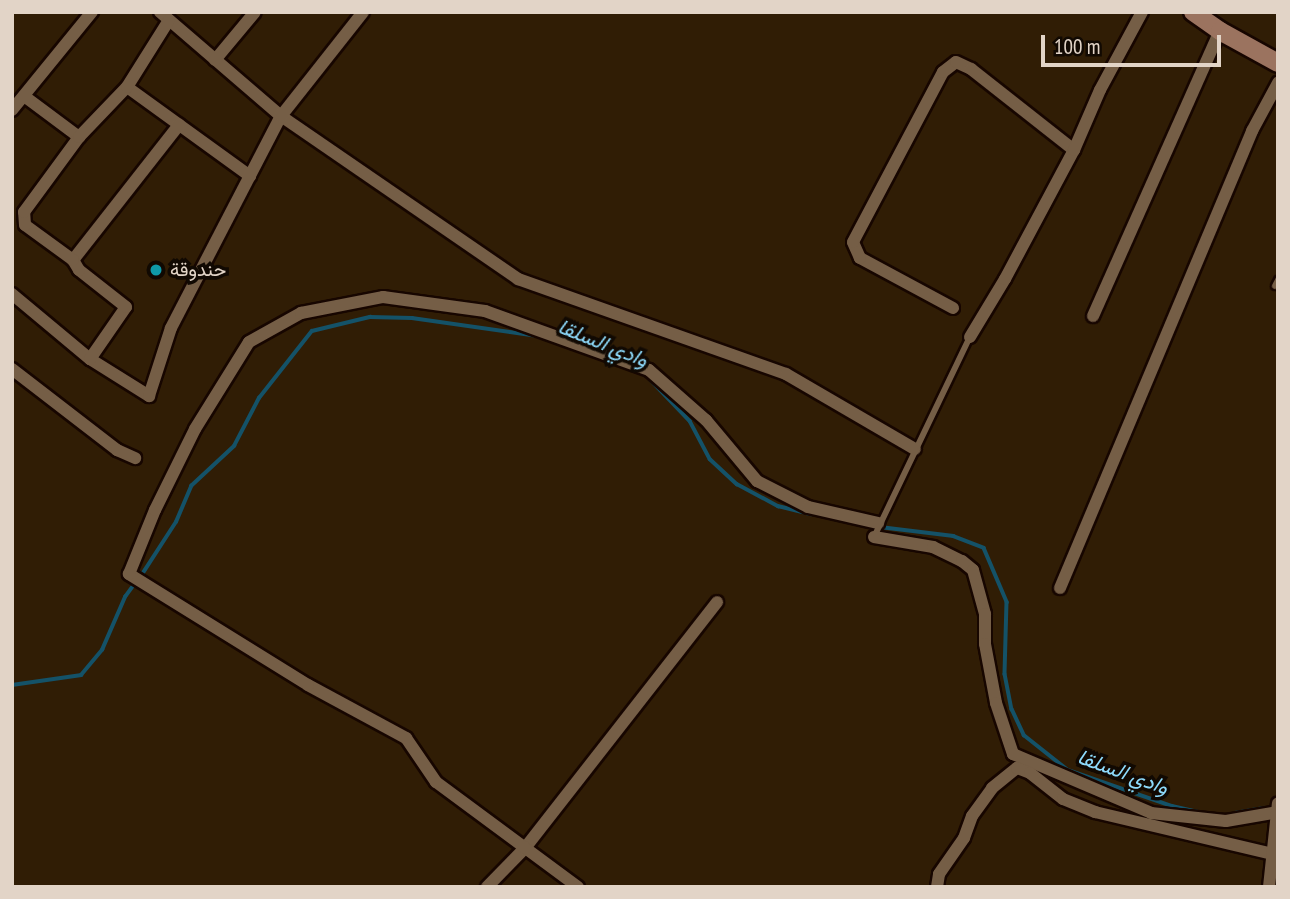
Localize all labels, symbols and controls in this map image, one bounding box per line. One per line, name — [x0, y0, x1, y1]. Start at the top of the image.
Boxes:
scale bar — [1045, 21, 1225, 65]
text: 100 m — [1054, 33, 1100, 60]
place label: حندوقة — [170, 259, 226, 281]
marker: حندوقة — [148, 262, 164, 278]
water label: وادي السلقا — [554, 314, 652, 372]
water label: وادي السلقا — [1074, 744, 1172, 800]

